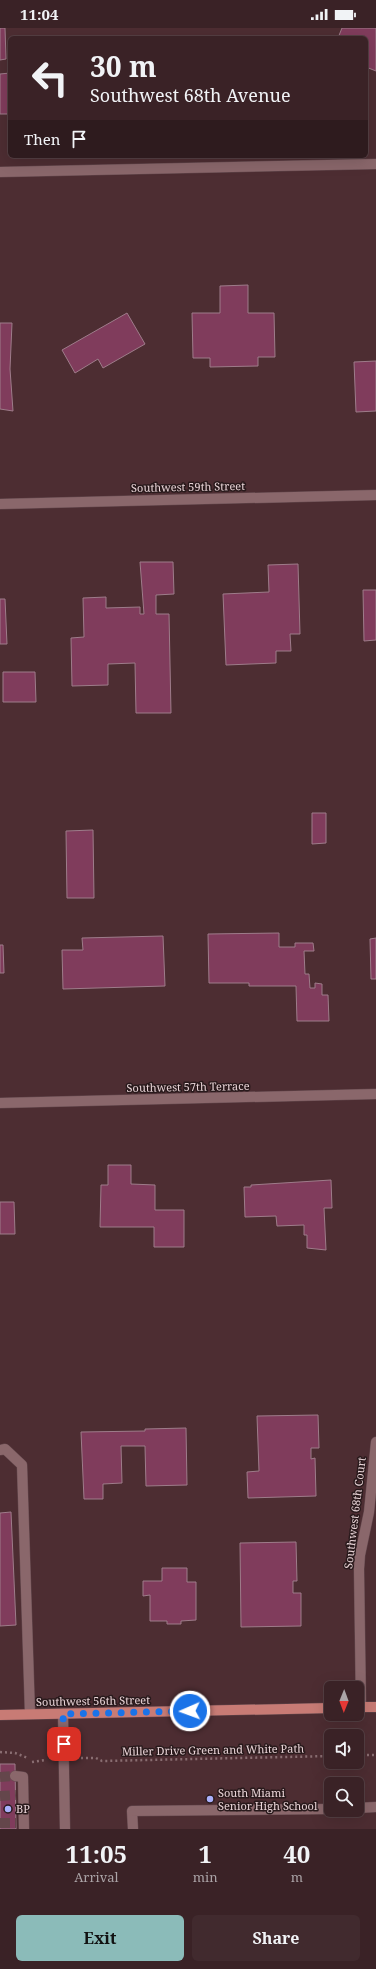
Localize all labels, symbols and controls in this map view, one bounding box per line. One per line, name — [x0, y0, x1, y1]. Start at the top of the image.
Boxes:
text: 11:04 — [20, 4, 58, 24]
text: 30 m — [90, 47, 157, 85]
icon: left — [24, 52, 76, 104]
text: Southwest 68th Avenue — [90, 83, 291, 107]
icon: arrive — [68, 128, 90, 150]
text: Then — [24, 129, 60, 149]
street label: Southwest 59th Street — [131, 478, 245, 495]
street label: Southwest 57th Terrace — [126, 1078, 250, 1095]
street label: Southwest 68th Court — [340, 1456, 369, 1570]
north arrow — [324, 1681, 364, 1721]
map controls — [324, 1681, 364, 1817]
position arrow — [169, 1690, 211, 1732]
street label: Southwest 56th Street — [36, 1692, 150, 1709]
pin — [47, 1727, 81, 1761]
button: sound — [324, 1729, 364, 1769]
icon: arrive — [53, 1733, 75, 1755]
street label: Miller Drive Green and White Path — [122, 1740, 304, 1759]
button: search — [324, 1777, 364, 1817]
place label: South Miami Senior High School — [218, 1785, 318, 1813]
marker: South Miami Senior High School — [205, 1794, 215, 1804]
place label: BP — [16, 1801, 30, 1816]
marker: BP — [3, 1804, 13, 1814]
text: 11:05 — [66, 1837, 127, 1870]
text: 1 — [198, 1837, 212, 1870]
text: 40 — [283, 1837, 310, 1870]
text: Arrival — [74, 1868, 119, 1886]
text: min — [193, 1868, 218, 1886]
text: m — [291, 1868, 303, 1886]
button: Exit — [16, 1915, 184, 1961]
button: Share — [192, 1915, 360, 1961]

